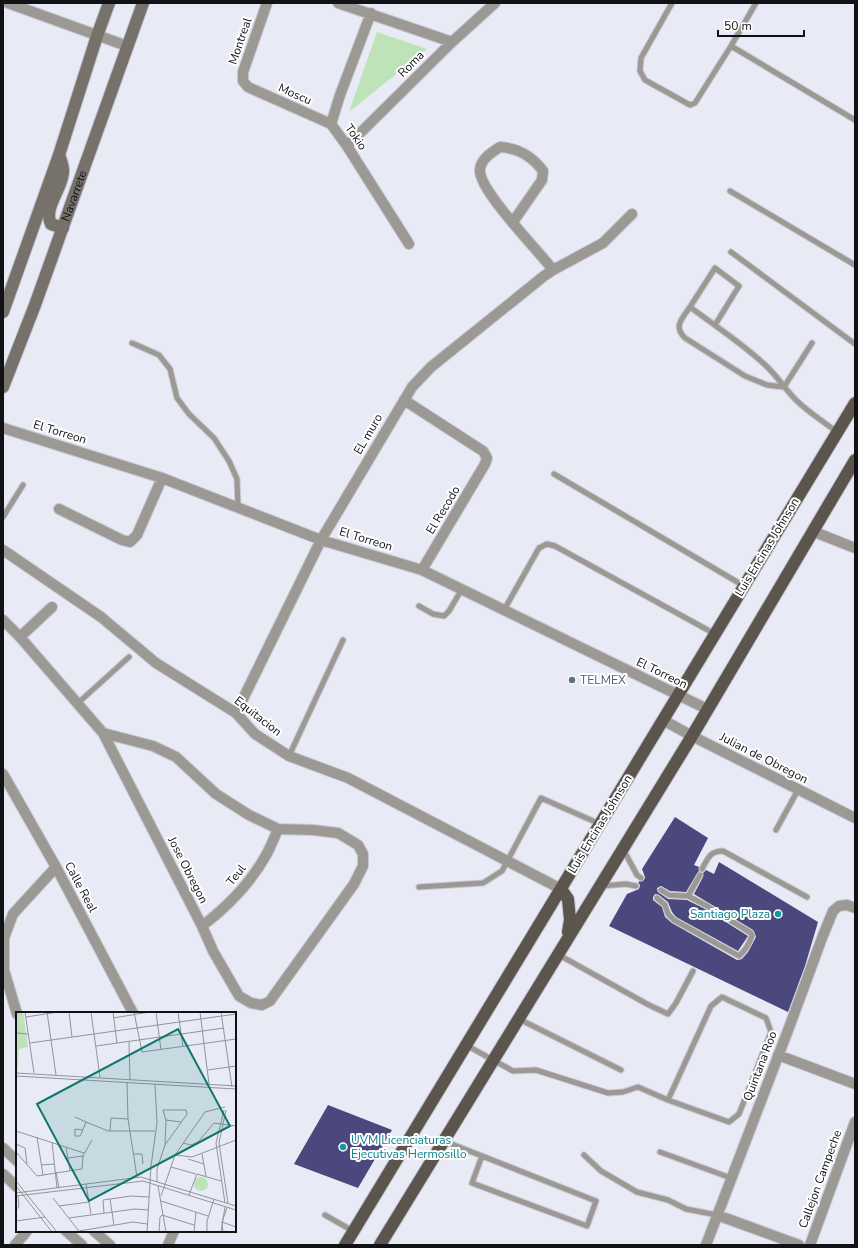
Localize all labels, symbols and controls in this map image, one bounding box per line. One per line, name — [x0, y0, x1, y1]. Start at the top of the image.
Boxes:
scale bar — [718, 12, 804, 38]
street label: Montreal — [225, 15, 256, 67]
text: 50 m — [724, 18, 752, 34]
street label: Roma — [394, 47, 428, 81]
street label: Moscu — [276, 80, 314, 108]
street label: Tokio — [341, 121, 371, 154]
street label: Navarrete — [58, 168, 91, 223]
street label: EL muro — [350, 410, 386, 457]
street label: El Torreon — [31, 416, 89, 448]
street label: El Recodo — [422, 483, 464, 537]
street label: Luis Encinas Johnson — [731, 495, 803, 599]
street label: El Torreon — [337, 523, 395, 555]
street label: El Torreon — [634, 654, 690, 692]
place label: TELMEX — [580, 672, 626, 688]
marker: TELMEX — [567, 675, 577, 685]
street label: Equitacion — [231, 693, 285, 739]
street label: Julian de Obregon — [716, 728, 811, 787]
street label: Luis Encinas Johnson — [564, 772, 636, 876]
street label: Jose Obregon — [164, 833, 212, 906]
street label: Calle Real — [61, 859, 101, 915]
street label: Teul — [223, 861, 250, 889]
place label: Santiago Plaza — [690, 906, 770, 922]
marker: Santiago Plaza — [773, 909, 783, 919]
inset map — [16, 1012, 236, 1232]
street label: Quintana Roo — [739, 1028, 781, 1103]
street label: Callejon Campeche — [795, 1128, 845, 1230]
place label: UVM Licenciaturas Ejecutivas Hermosillo — [351, 1132, 467, 1162]
marker: UVM Licenciaturas Ejecutivas Hermosillo — [338, 1142, 348, 1152]

